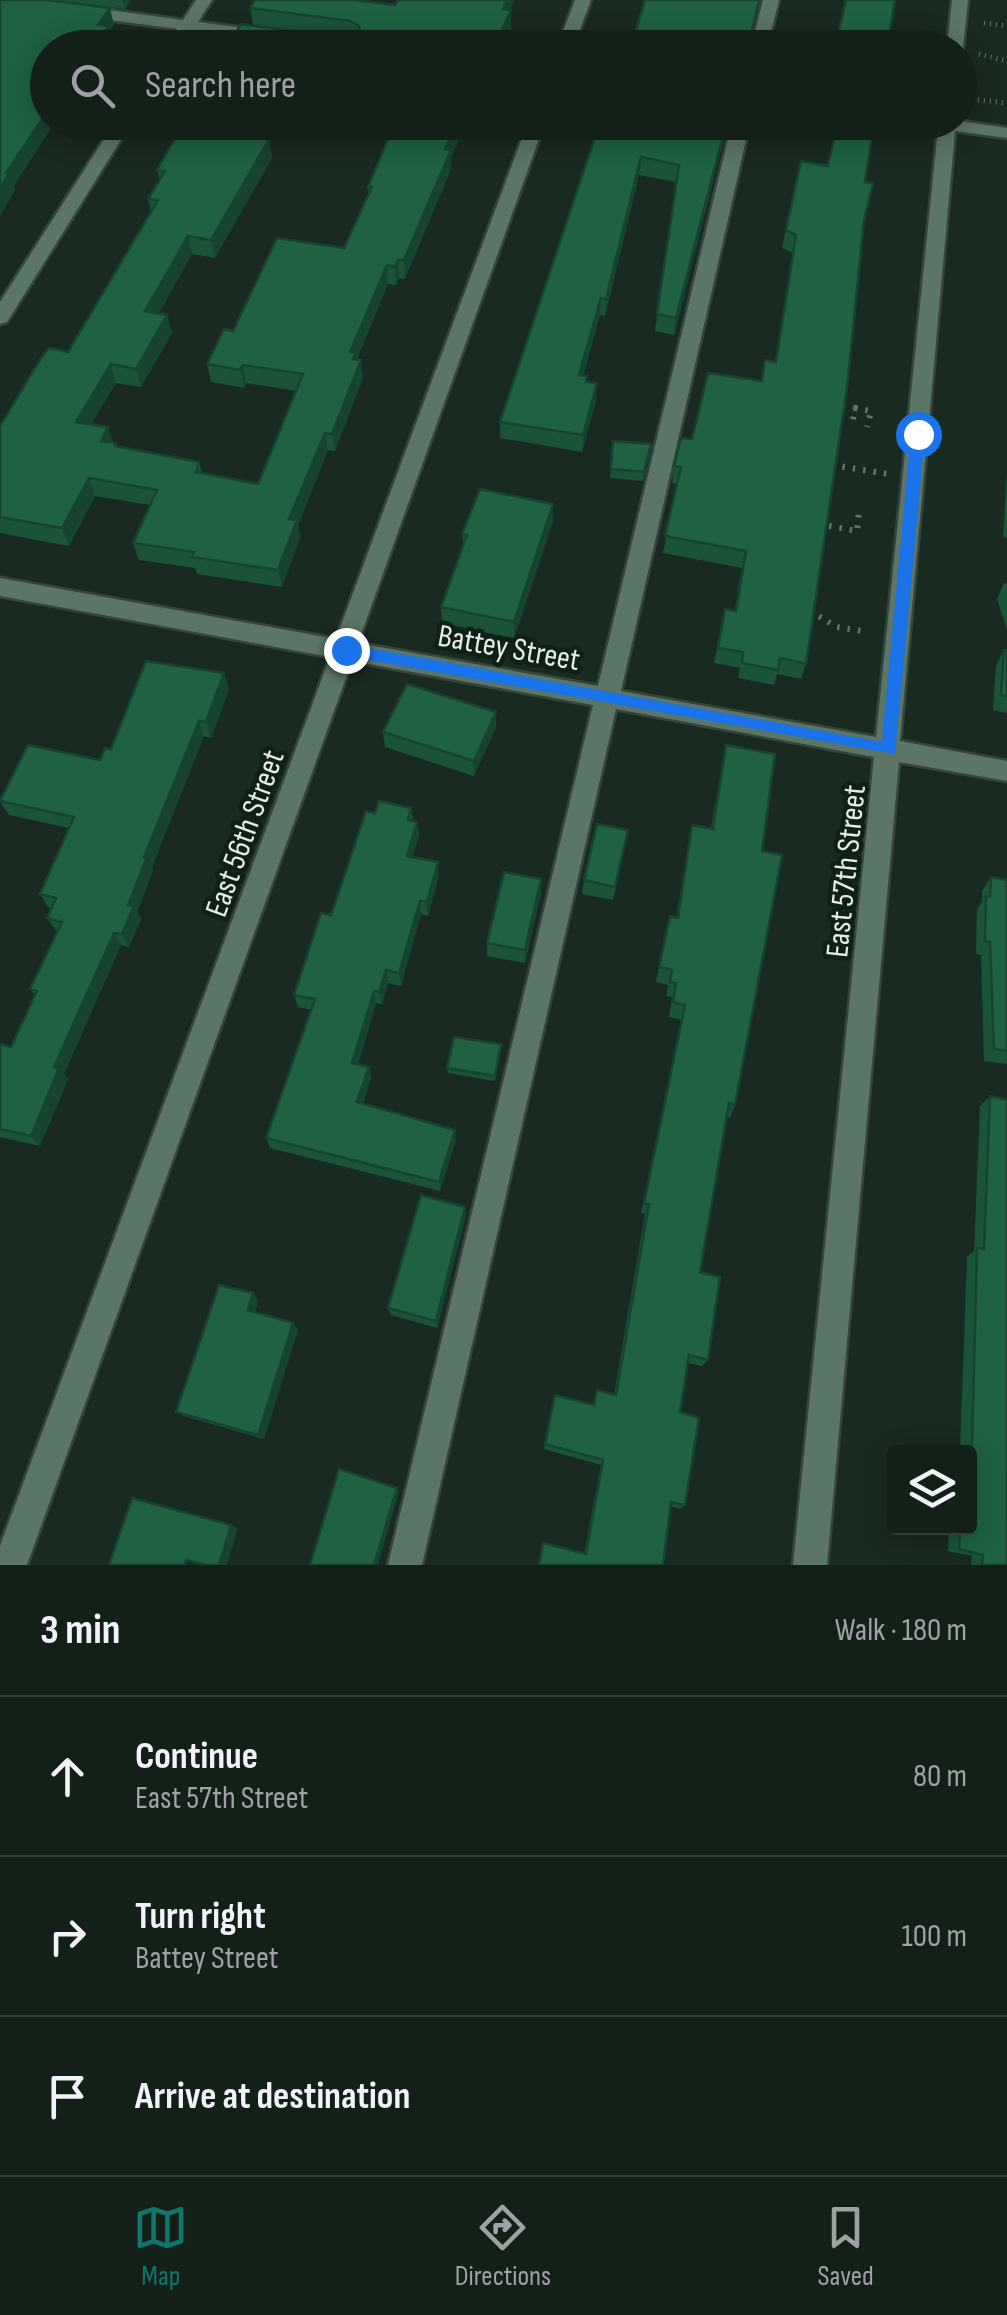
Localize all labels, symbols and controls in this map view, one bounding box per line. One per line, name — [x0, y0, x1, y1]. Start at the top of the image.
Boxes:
search box — [30, 30, 977, 140]
icon: search — [65, 58, 120, 113]
text: Search here — [145, 63, 296, 108]
route start — [896, 412, 942, 458]
street label: Battey Street — [435, 617, 583, 680]
route end — [324, 628, 370, 674]
street label: East 56th Street — [197, 745, 294, 922]
street label: East 57th Street — [818, 783, 875, 959]
map controls — [887, 1445, 977, 1535]
button: layers — [887, 1445, 977, 1535]
text: 3 min — [40, 1605, 120, 1656]
text: Walk · 180 m — [835, 1611, 967, 1650]
text: Continue — [135, 1734, 258, 1779]
icon: ahead — [40, 1749, 95, 1804]
text: 80 m — [913, 1757, 967, 1796]
text: East 57th Street — [135, 1779, 308, 1818]
text: Turn right — [135, 1894, 266, 1939]
icon: right — [40, 1909, 95, 1964]
text: 100 m — [902, 1917, 967, 1956]
text: Battey Street — [135, 1939, 279, 1978]
icon: arrive — [40, 2069, 95, 2124]
text: Arrive at destination — [135, 2074, 410, 2119]
tab: Map — [133, 2200, 188, 2293]
tab: Directions — [455, 2200, 551, 2293]
tab: Saved — [818, 2200, 874, 2293]

